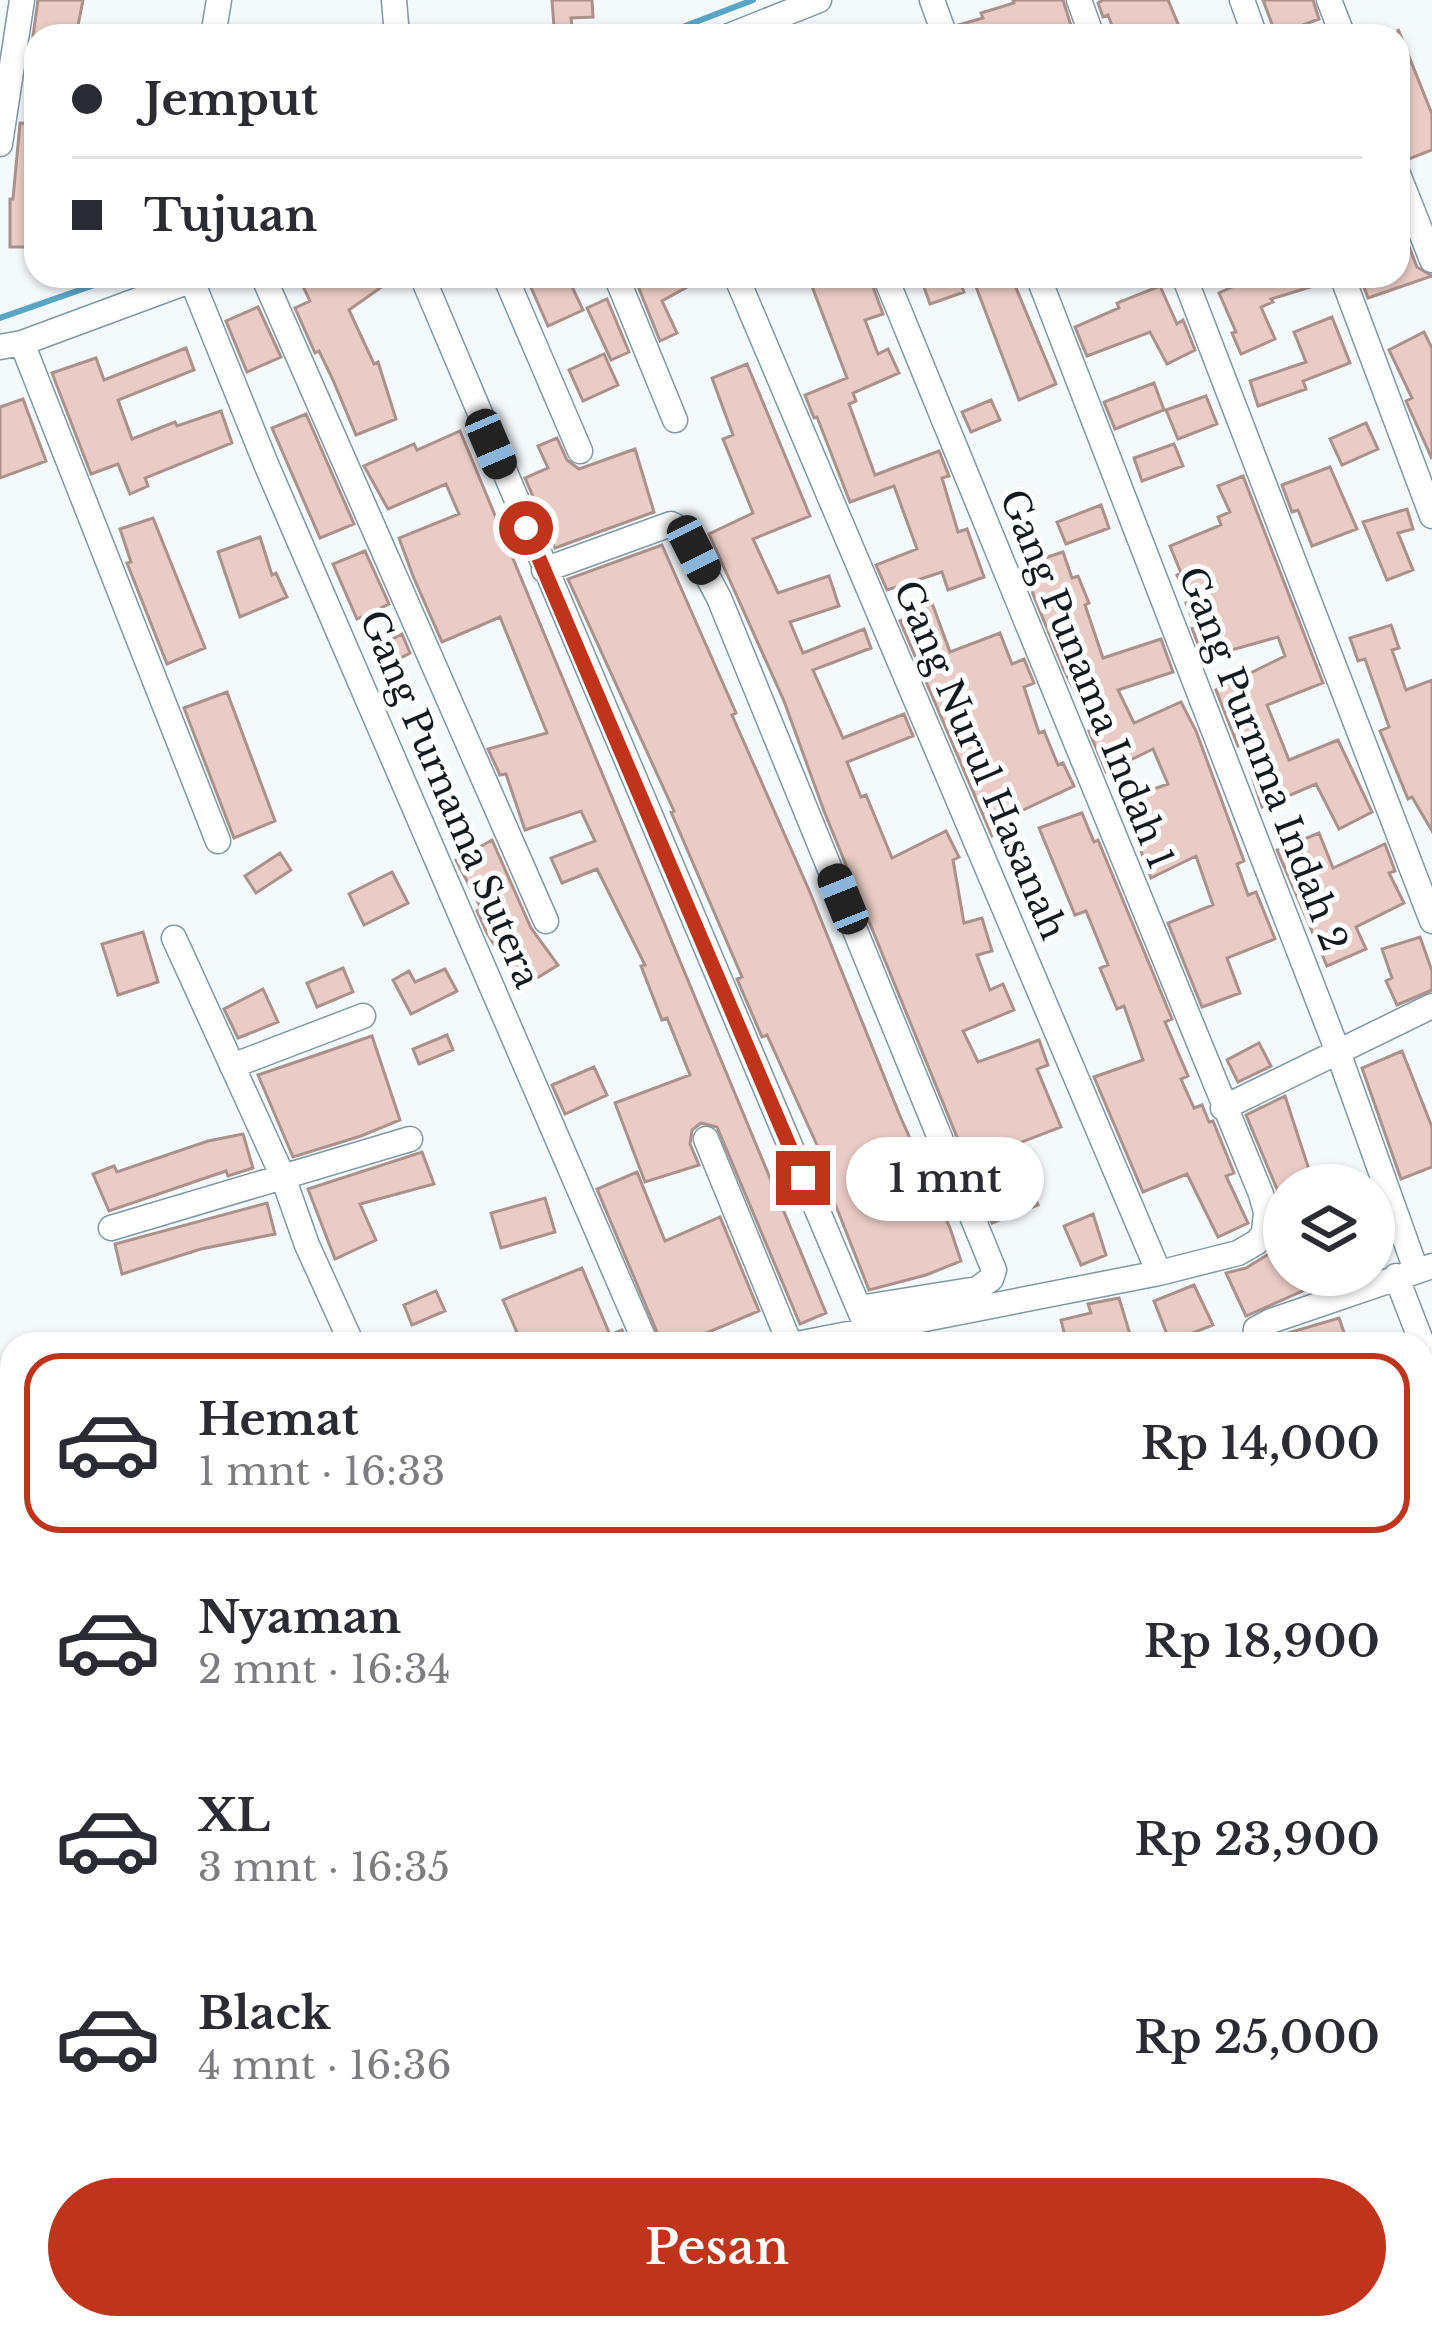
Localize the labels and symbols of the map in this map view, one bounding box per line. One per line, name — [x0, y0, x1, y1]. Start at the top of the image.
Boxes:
car — [460, 404, 522, 484]
street label: Gang Punama Indah 1 — [990, 483, 1184, 875]
route start — [499, 501, 553, 555]
car — [662, 510, 726, 590]
street label: Gang Purnma Indah 2 — [1169, 560, 1357, 958]
street label: Gang Nurul Hasanah — [884, 574, 1076, 946]
street label: Gang Purnama Sutera — [350, 604, 550, 994]
car — [813, 859, 873, 939]
callout: 1 mnt — [845, 1136, 1043, 1220]
route end — [776, 1151, 830, 1205]

